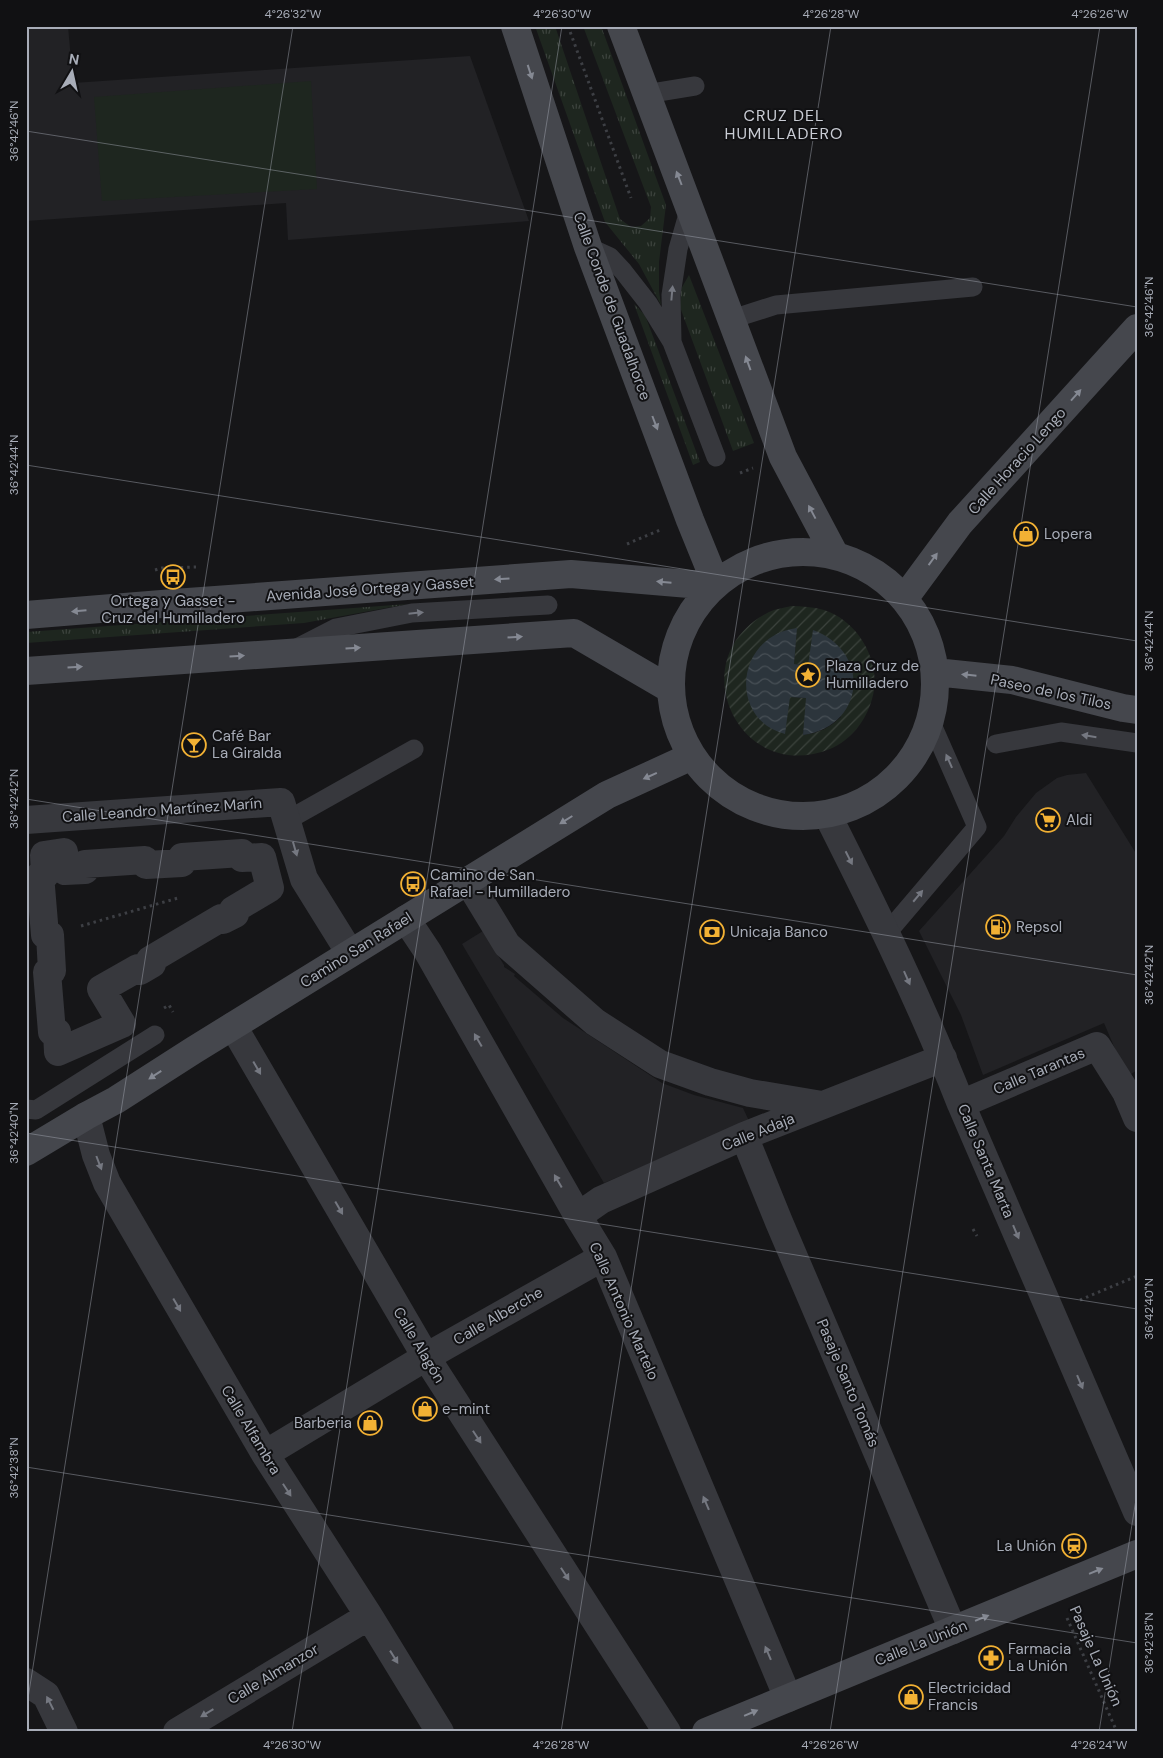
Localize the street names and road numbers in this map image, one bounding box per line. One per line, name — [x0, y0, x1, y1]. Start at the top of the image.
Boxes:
street label: Calle Conde de Guadalhorce — [569, 209, 655, 403]
street label: Calle Horacio Lengo — [964, 403, 1071, 519]
street label: Avenida José Ortega y Gasset — [265, 572, 475, 606]
street label: Paseo de los Tilos — [989, 669, 1113, 715]
street label: Calle Leandro Martínez Marín — [61, 793, 263, 827]
street label: Camino San Rafael — [296, 907, 416, 993]
street label: Calle Tarantas — [990, 1043, 1088, 1099]
street label: Calle Santa Marta — [953, 1101, 1019, 1221]
street label: Calle Adaja — [719, 1108, 797, 1156]
street label: Calle Antonio Martelo — [585, 1239, 663, 1383]
street label: Calle Alberche — [450, 1282, 546, 1350]
street label: Calle Alagón — [388, 1303, 450, 1387]
street label: Pasaje Santo Tomás — [812, 1316, 884, 1450]
street label: Calle Alfambra — [216, 1382, 286, 1478]
street label: Pasaje La Unión — [1065, 1603, 1127, 1709]
street label: Calle La Unión — [872, 1615, 970, 1671]
street label: Calle Almanzor — [224, 1639, 323, 1709]

